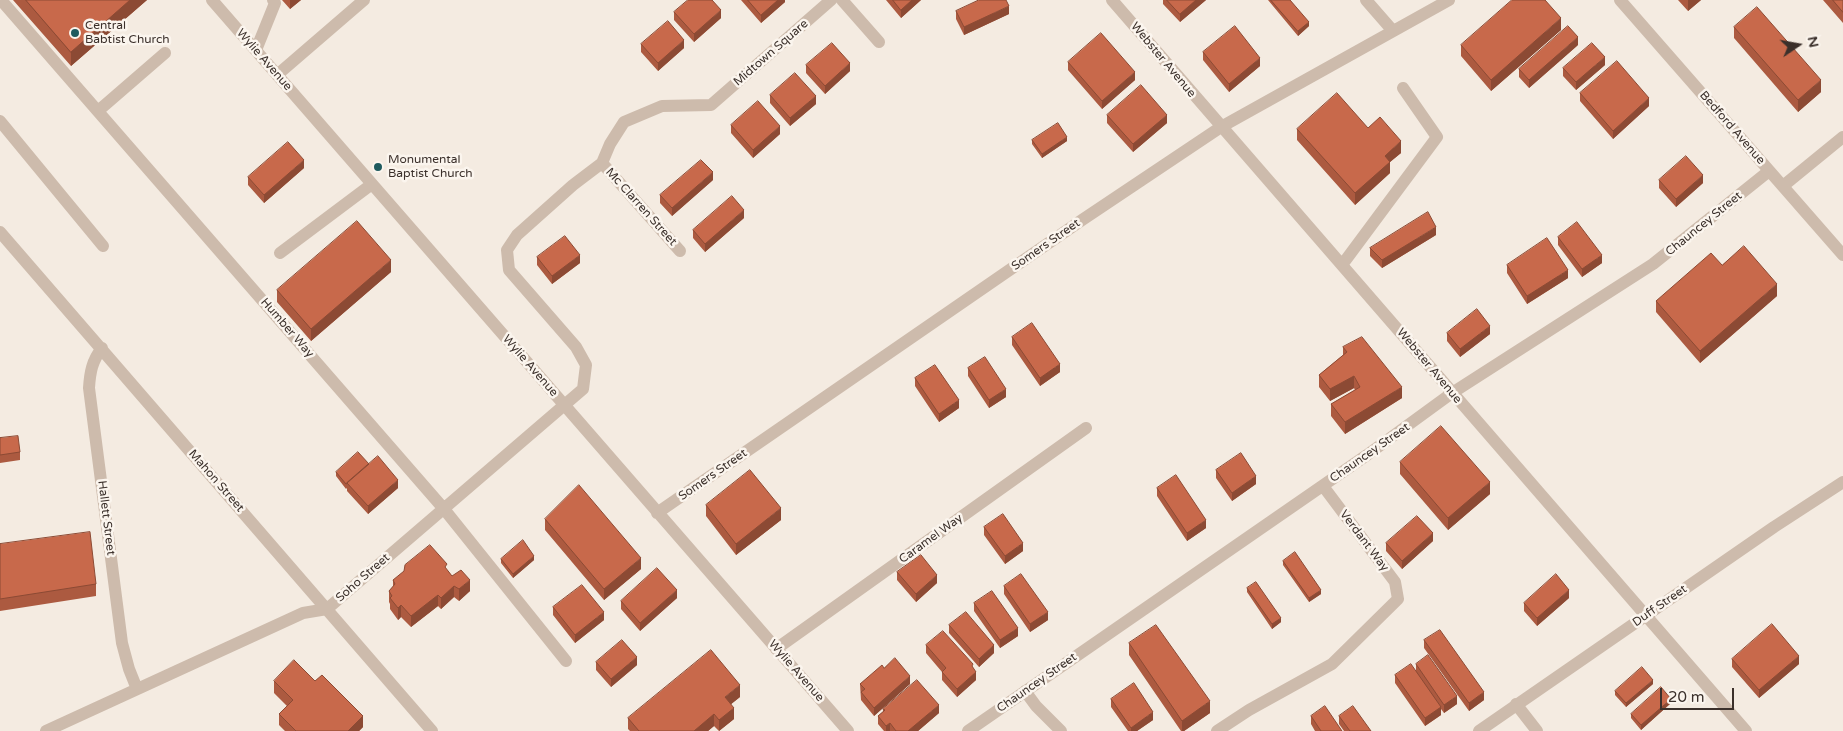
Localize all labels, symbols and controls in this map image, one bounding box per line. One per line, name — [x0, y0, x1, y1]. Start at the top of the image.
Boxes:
street label: Midtown Square — [731, 17, 811, 89]
place label: Central Babtist Church — [85, 19, 170, 47]
street label: Webster Avenue — [1127, 20, 1199, 100]
north arrow — [1773, 20, 1823, 70]
street label: Wylie Avenue — [233, 26, 295, 94]
marker: Central Babtist Church — [69, 27, 81, 39]
text: N — [1804, 35, 1823, 49]
street label: Bedford Avenue — [1696, 88, 1768, 168]
place label: Monumental Baptist Church — [388, 153, 473, 181]
marker: Monumental Baptist Church — [372, 161, 384, 173]
street label: Mc Clarren Street — [602, 165, 680, 249]
street label: Chauncey Street — [1663, 189, 1745, 259]
street label: Somers Street — [1009, 216, 1083, 274]
street label: Humber Way — [257, 295, 317, 361]
street label: Webster Avenue — [1393, 326, 1465, 406]
street label: Wylie Avenue — [499, 332, 561, 400]
street label: Chauncey Street — [1327, 420, 1413, 486]
street label: Somers Street — [676, 446, 750, 504]
street label: Mahon Street — [185, 447, 247, 515]
street label: Hallett Street — [94, 480, 118, 556]
street label: Verdant Way — [1336, 508, 1392, 574]
street label: Caramel Way — [896, 511, 966, 567]
street label: Soho Street — [333, 551, 393, 605]
street label: Duff Street — [1630, 582, 1690, 630]
street label: Wylie Avenue — [765, 637, 827, 705]
street label: Chauncey Street — [994, 650, 1080, 716]
scale bar — [1663, 678, 1737, 710]
text: 20 m — [1668, 688, 1705, 706]

